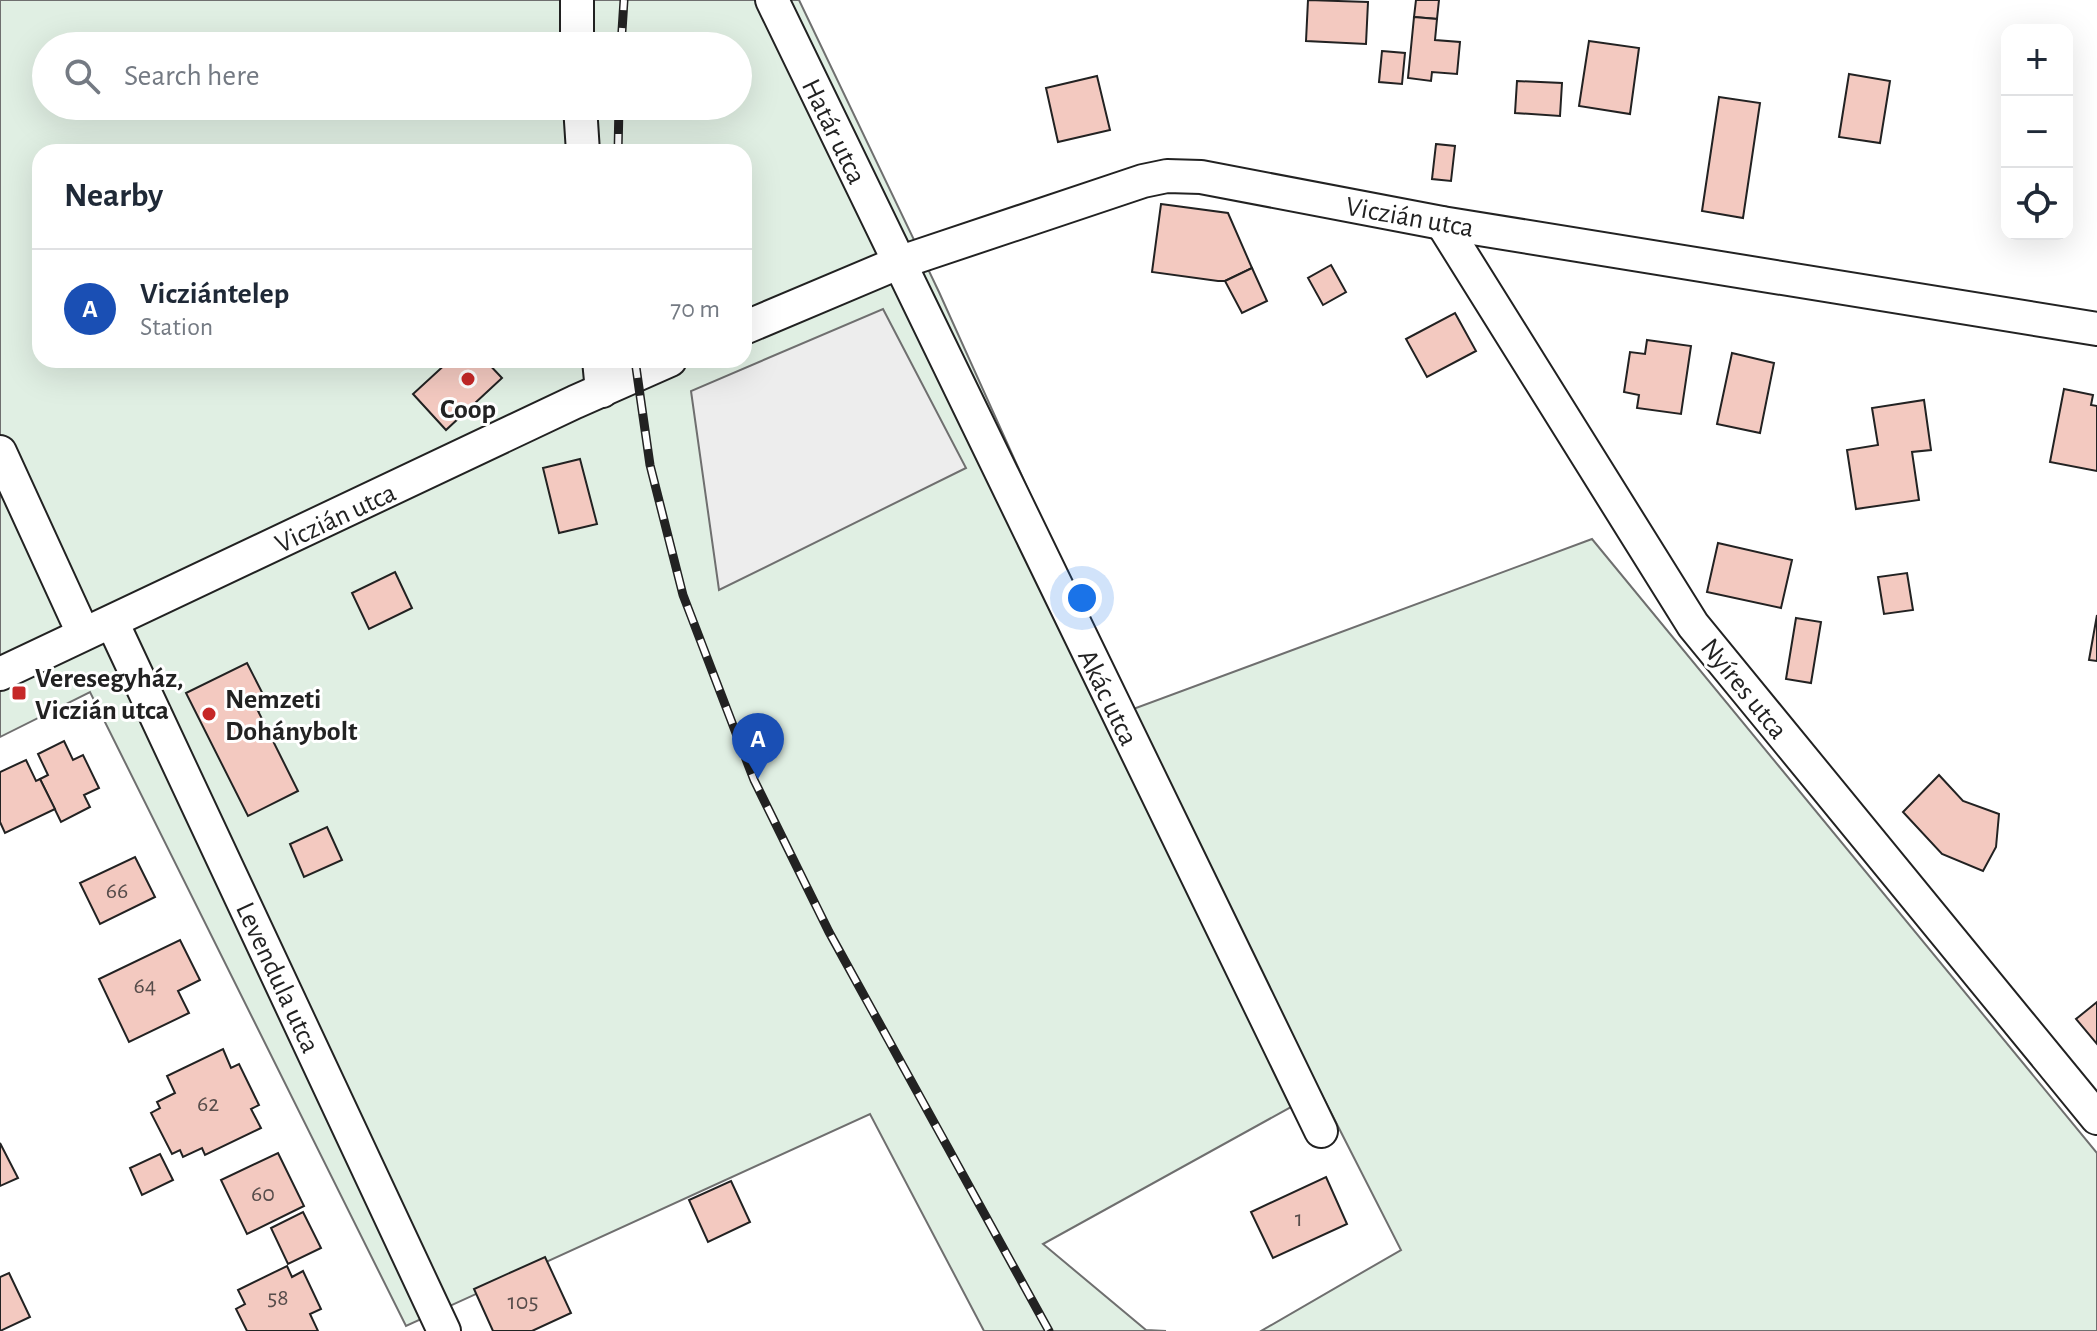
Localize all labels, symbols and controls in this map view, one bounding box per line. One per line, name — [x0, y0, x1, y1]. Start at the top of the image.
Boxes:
map controls — [2001, 24, 2073, 240]
button: + — [2001, 24, 2073, 96]
search box — [32, 32, 752, 120]
icon: search — [60, 54, 104, 98]
text: Search here — [124, 61, 260, 91]
street label: Határ utca — [796, 75, 871, 189]
button: − — [2001, 96, 2073, 168]
button: locate — [2001, 168, 2073, 240]
text: Nearby — [64, 179, 163, 213]
street label: Viczián utca — [1343, 193, 1476, 243]
text: Vicziántelep — [140, 279, 289, 309]
text: A — [82, 296, 98, 322]
text: 70 m — [670, 296, 720, 322]
text: Station — [140, 314, 213, 340]
marker: Coop — [459, 370, 477, 388]
place label: Coop — [440, 396, 496, 424]
street label: Viczián utca — [271, 479, 401, 559]
your location — [1062, 578, 1102, 618]
street label: Nyíres utca — [1695, 634, 1792, 745]
street label: Akác utca — [1072, 645, 1142, 750]
place label: Veresegyház, Viczián utca — [35, 665, 183, 725]
marker: Veresegyház, Viczián utca — [10, 684, 28, 702]
place label: Nemzeti Dohánybolt — [225, 686, 358, 746]
marker: Nemzeti Dohánybolt — [200, 705, 218, 723]
pin: A — [732, 713, 784, 779]
house number: 66 — [106, 879, 128, 903]
street label: Levendula utca — [230, 898, 324, 1057]
house number: 64 — [134, 974, 156, 998]
house number: 62 — [197, 1092, 219, 1116]
house number: 60 — [251, 1182, 275, 1206]
house number: 1 — [1295, 1207, 1303, 1231]
house number: 58 — [267, 1286, 289, 1310]
house number: 105 — [508, 1290, 538, 1314]

